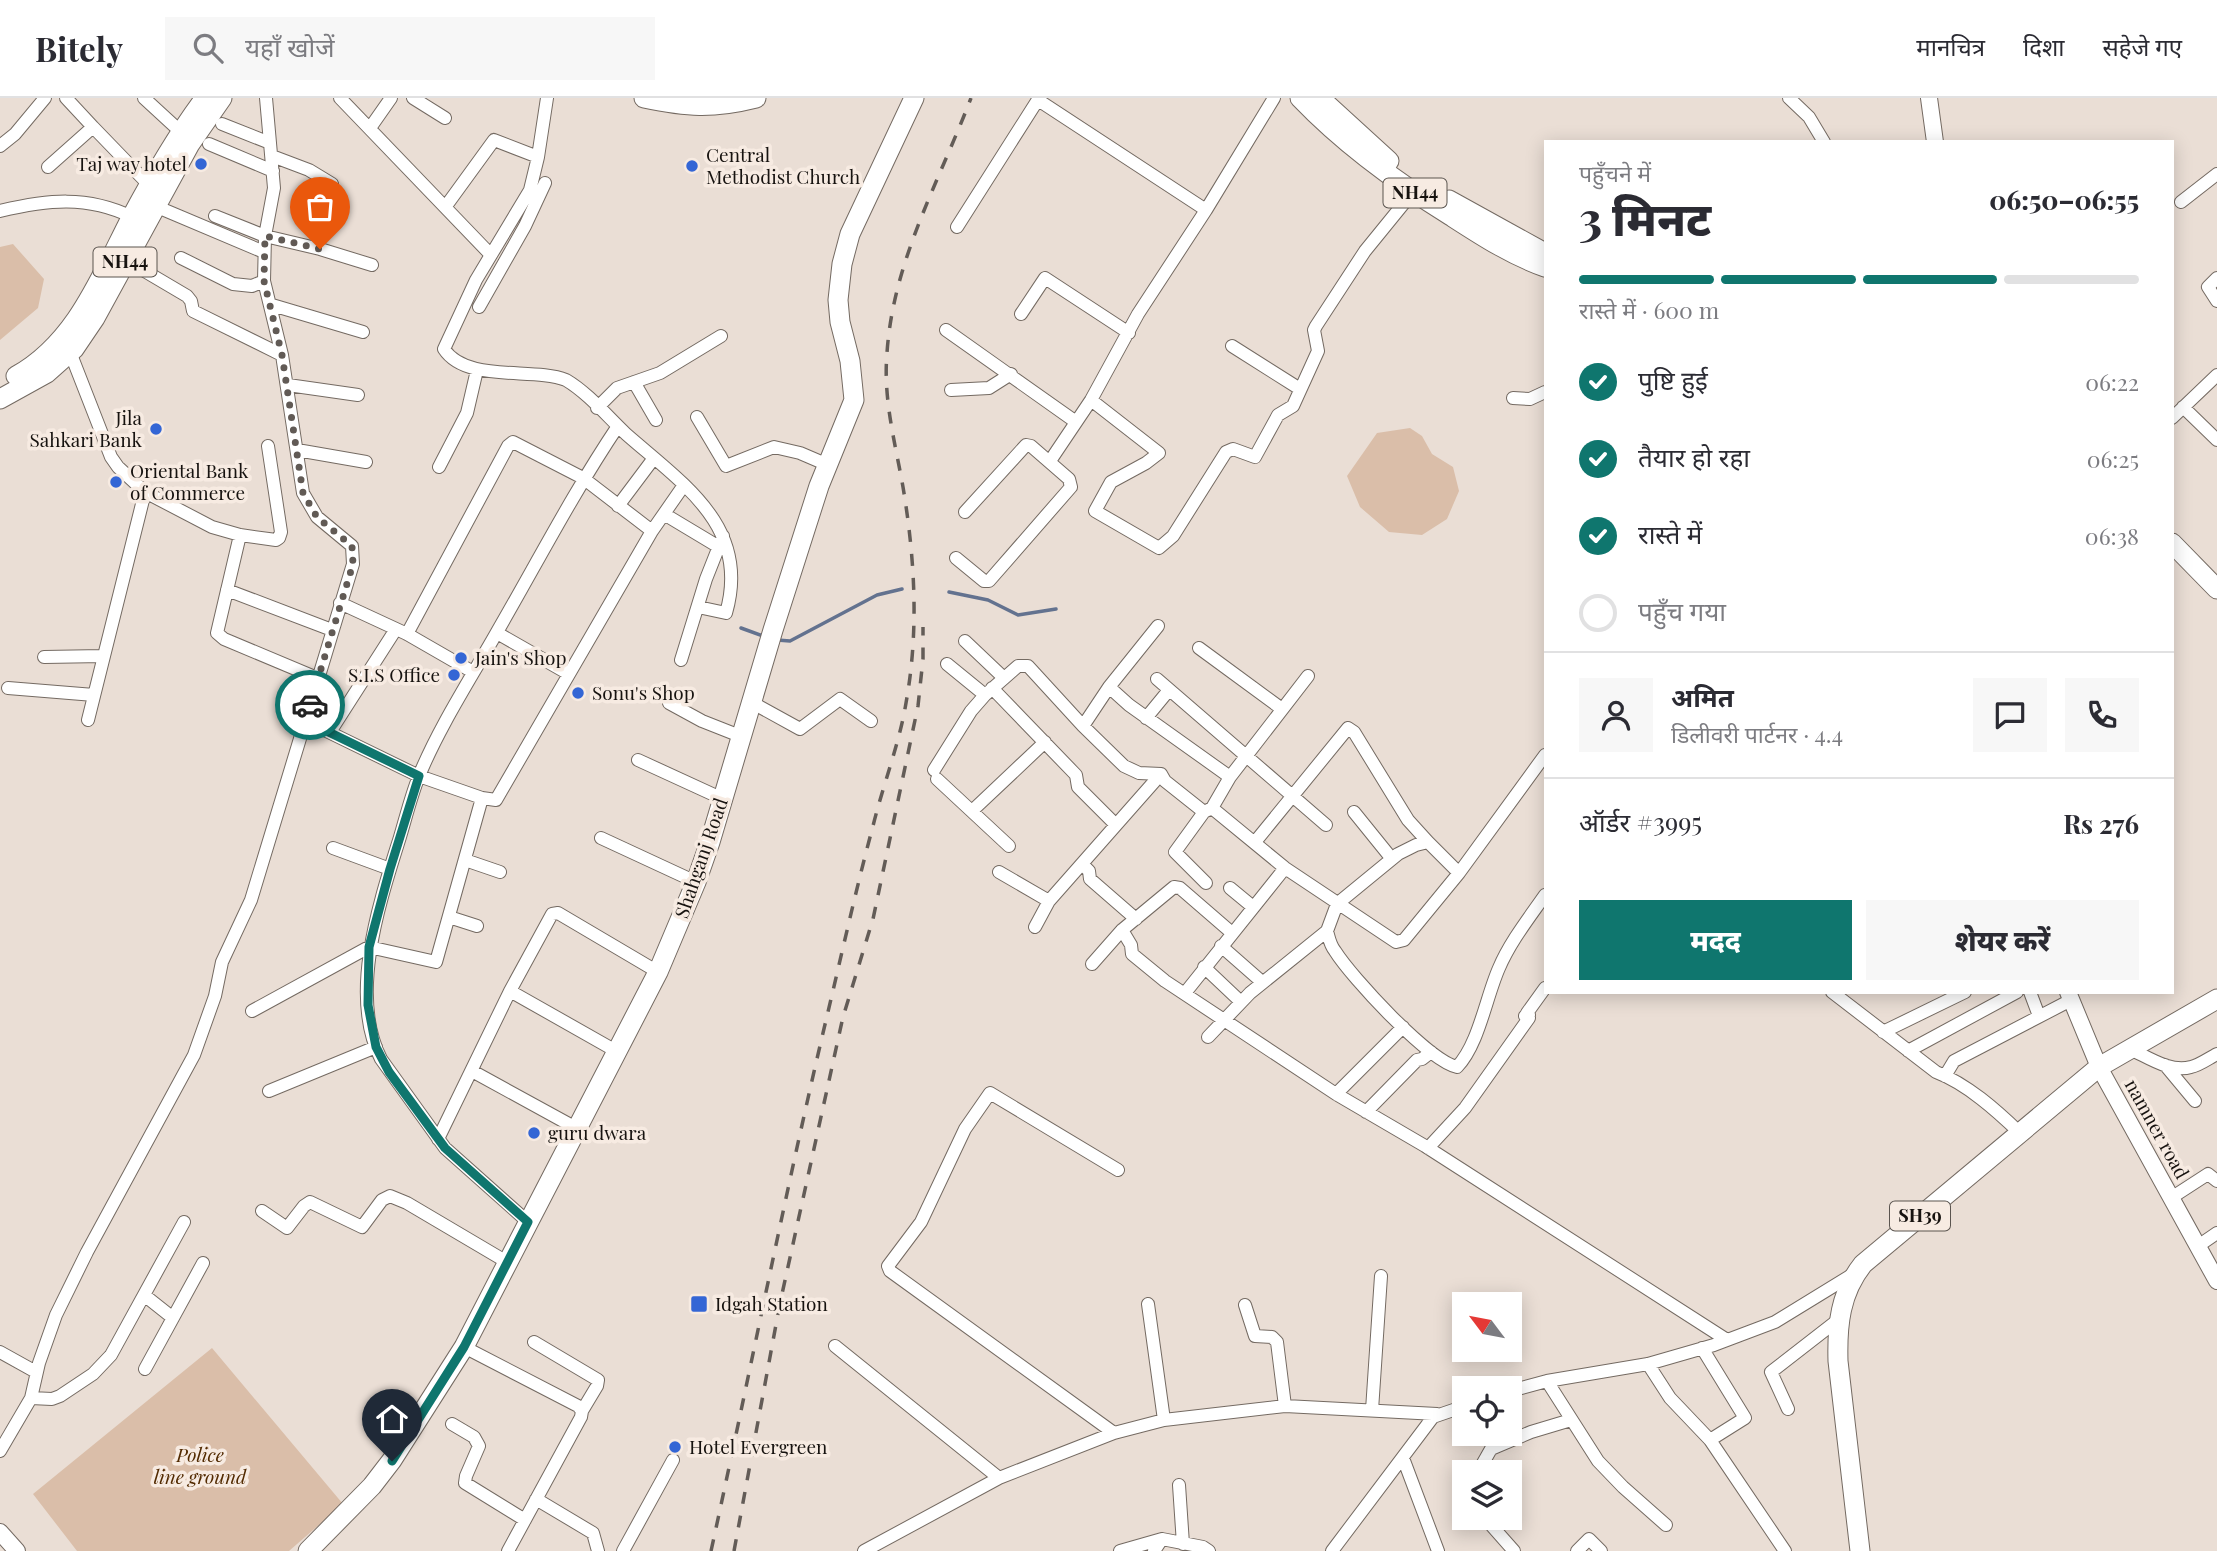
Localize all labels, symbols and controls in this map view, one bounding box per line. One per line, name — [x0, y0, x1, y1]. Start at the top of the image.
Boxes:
search box — [165, 17, 655, 80]
text: Bitely — [35, 26, 123, 70]
icon: search — [189, 29, 227, 67]
text: यहाँ खोजें — [245, 29, 334, 64]
text: मानचित्र — [1916, 30, 1985, 62]
text: दिशा — [2023, 30, 2064, 62]
text: सहेजे गए — [2102, 30, 2182, 62]
place label: Central Methodist Church — [706, 141, 860, 189]
place label: Taj way hotel — [76, 150, 188, 176]
marker: Taj way hotel — [193, 156, 209, 172]
text: पहुँचने में — [1579, 157, 1651, 188]
marker: Central Methodist Church — [684, 158, 700, 174]
pin — [290, 177, 350, 249]
road number: NH44 — [1384, 178, 1446, 208]
text: 06:50–06:55 — [1989, 182, 2139, 217]
text: 3 मिनट — [1579, 186, 1711, 248]
icon: bag — [301, 188, 339, 226]
road number: NH44 — [94, 247, 156, 276]
text: रास्ते में · 600 m — [1579, 294, 1719, 325]
text: पुष्टि हुई — [1638, 362, 1708, 397]
icon: check — [1579, 363, 1617, 401]
text: 06:22 — [2085, 366, 2139, 397]
place label: Jila Sahkari Bank — [30, 404, 143, 452]
marker: Jila Sahkari Bank — [148, 421, 164, 437]
text: तैयार हो रहा — [1638, 439, 1750, 474]
icon: check — [1579, 440, 1617, 478]
text: 06:25 — [2087, 443, 2139, 474]
place label: Oriental Bank of Commerce — [130, 457, 249, 505]
marker: Oriental Bank of Commerce — [108, 474, 124, 490]
text: रास्ते में — [1638, 516, 1702, 551]
icon: check — [1579, 517, 1617, 555]
text: 06:38 — [2085, 520, 2139, 551]
text: पहुँच गया — [1638, 593, 1726, 628]
place label: Jain's Shop — [474, 644, 566, 670]
marker: Jain's Shop — [453, 650, 469, 666]
place label: S.I.S Office — [348, 661, 440, 687]
marker: S.I.S Office — [446, 667, 462, 683]
courier — [275, 670, 345, 740]
button: person — [1579, 678, 1653, 752]
button: chat — [1973, 678, 2047, 752]
button: phone — [2065, 678, 2139, 752]
place label: Sonu's Shop — [592, 679, 695, 705]
text: अमित — [1671, 679, 1734, 714]
marker: Sonu's Shop — [570, 685, 586, 701]
icon: car — [291, 686, 329, 724]
text: डिलीवरी पार्टनर · 4.4 — [1671, 718, 1843, 749]
street label: Shahganj Road — [667, 794, 733, 921]
text: ऑर्डर #3995 — [1579, 804, 1702, 839]
text: Rs 276 — [2063, 806, 2139, 841]
button: मदद — [1579, 900, 1852, 980]
button: शेयर करें — [1866, 900, 2139, 980]
street label: namner road — [2120, 1074, 2196, 1183]
place label: guru dwara — [548, 1119, 647, 1145]
marker: guru dwara — [526, 1125, 542, 1141]
road number: SH39 — [1890, 1202, 1950, 1231]
place label: Idgah Station — [715, 1290, 828, 1316]
north arrow — [1452, 1292, 1522, 1362]
map controls — [1452, 1292, 1522, 1530]
marker: Idgah Station — [689, 1294, 709, 1314]
button: locate — [1452, 1376, 1522, 1446]
pin — [362, 1389, 422, 1461]
icon: home — [373, 1400, 411, 1438]
place label: Hotel Evergreen — [689, 1433, 828, 1459]
marker: Hotel Evergreen — [667, 1439, 683, 1455]
park label: Police line ground — [154, 1441, 247, 1489]
button: layers — [1452, 1460, 1522, 1530]

